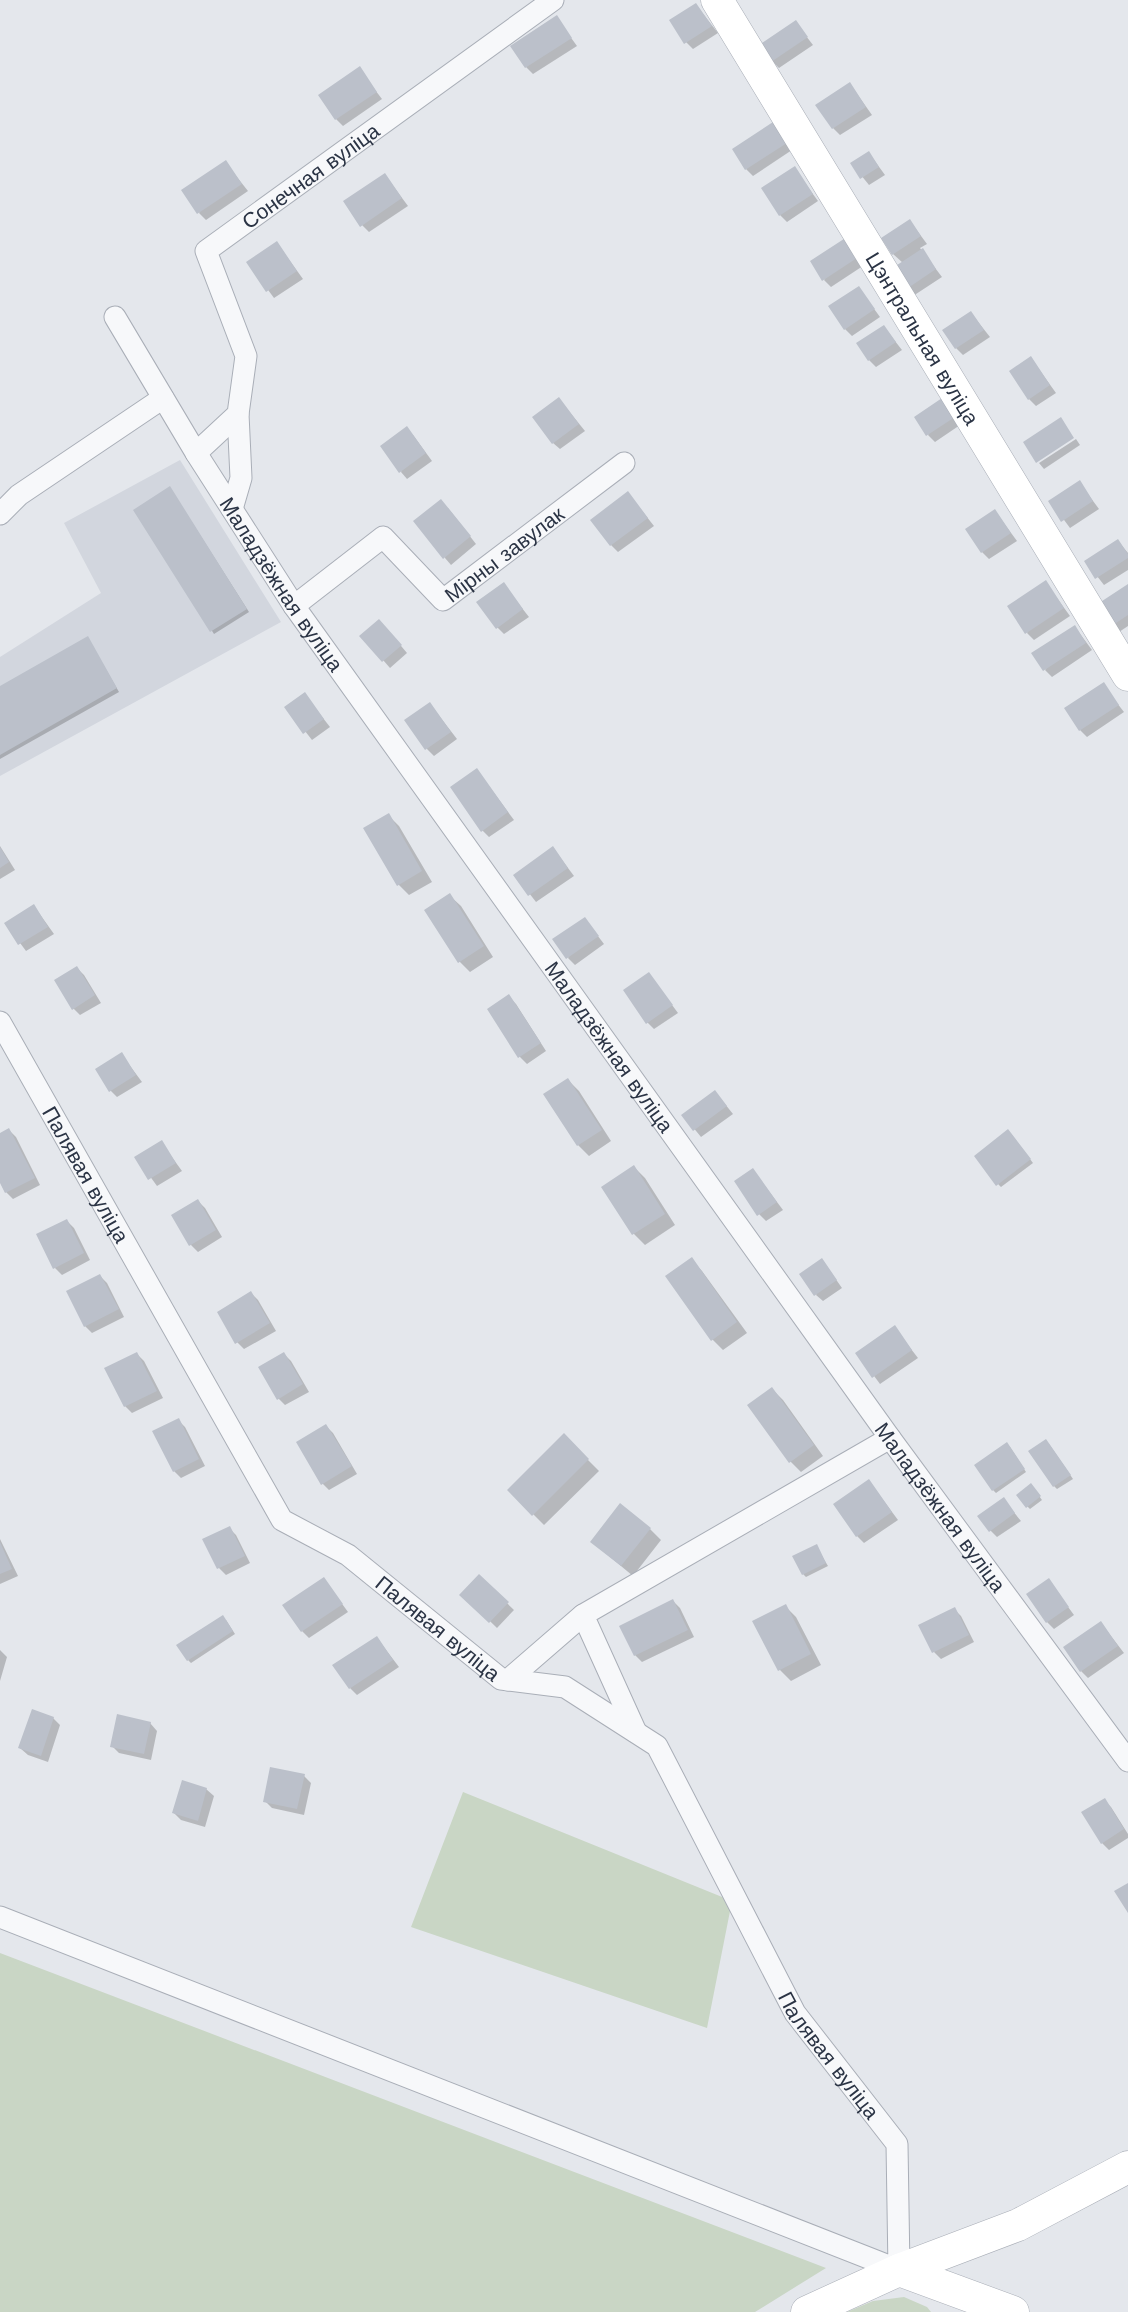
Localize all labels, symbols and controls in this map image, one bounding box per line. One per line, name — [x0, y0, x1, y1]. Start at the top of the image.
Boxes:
street label: Сонечная вуліца — [237, 117, 384, 234]
street label: Цэнтральная вуліца — [861, 247, 985, 429]
street label: Маладзёжная вуліца — [215, 492, 349, 676]
street label: Мірны завулак — [439, 500, 569, 607]
street label: Маладзёжная вуліца — [540, 956, 679, 1137]
street label: Палявая вуліца — [38, 1102, 135, 1247]
street label: Маладзёжная вуліца — [870, 1417, 1012, 1597]
street label: Палявая вуліца — [371, 1570, 506, 1686]
street label: Палявая вуліца — [773, 1987, 885, 2124]

